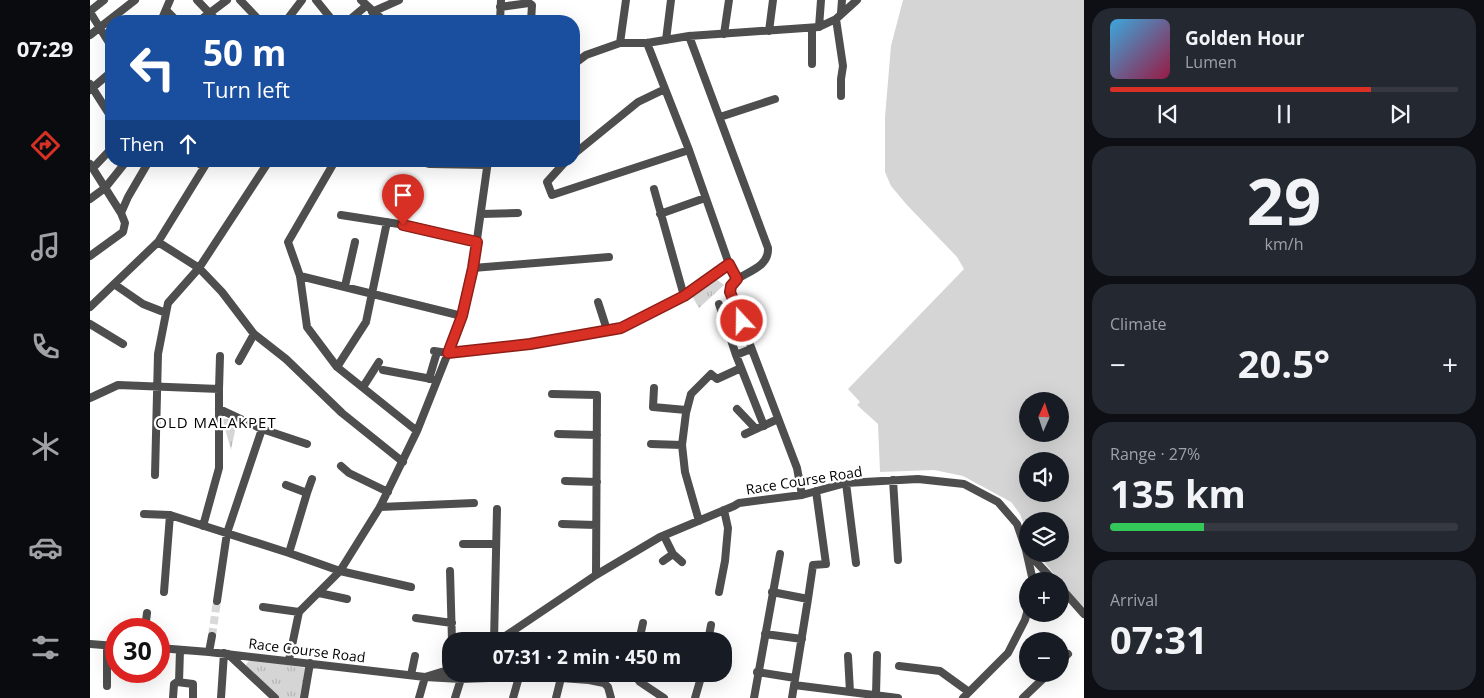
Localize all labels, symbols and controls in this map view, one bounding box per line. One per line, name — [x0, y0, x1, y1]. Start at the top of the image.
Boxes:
text: Golden Hour — [1185, 25, 1304, 51]
text: 50 m — [203, 29, 286, 76]
text: 07:29 — [17, 33, 73, 63]
icon: left — [120, 35, 185, 100]
text: Lumen — [1185, 51, 1237, 73]
text: Turn left — [203, 74, 290, 104]
icon: previous — [1154, 100, 1182, 128]
icon: pause — [1270, 100, 1298, 128]
icon: next — [1386, 100, 1414, 128]
icon: directions — [28, 128, 63, 163]
icon: ahead — [174, 130, 202, 158]
text: Then — [120, 131, 164, 157]
text: 29 — [1247, 156, 1321, 244]
pin — [382, 174, 424, 225]
icon: arrive — [389, 181, 417, 209]
icon: music — [28, 229, 63, 264]
text: km/h — [1265, 233, 1303, 255]
position arrow — [715, 294, 767, 346]
text: Climate — [1110, 313, 1167, 335]
icon: phone — [28, 329, 63, 364]
text: 20.5° — [1238, 337, 1330, 389]
text: − — [1110, 345, 1126, 383]
text: + — [1442, 345, 1458, 383]
north arrow — [1019, 392, 1069, 442]
map controls — [1019, 392, 1069, 682]
district label: OLD MALAKPET — [155, 412, 277, 432]
icon: climate — [28, 429, 63, 464]
text: Range · 27% — [1110, 443, 1200, 465]
button: sound — [1019, 452, 1069, 502]
street label: Race Course Road — [744, 461, 864, 499]
text: 135 km — [1110, 467, 1246, 519]
button: layers — [1019, 512, 1069, 562]
icon: car — [28, 530, 63, 565]
button: + — [1019, 572, 1069, 622]
text: Arrival — [1110, 589, 1158, 611]
text: 07:31 — [1110, 613, 1208, 665]
speed limit sign: 30 — [105, 618, 170, 683]
icon: filters — [28, 630, 63, 665]
button: − — [1019, 632, 1069, 682]
street label: Race Course Road — [247, 633, 367, 667]
text: 07:31 · 2 min · 450 m — [493, 644, 681, 670]

